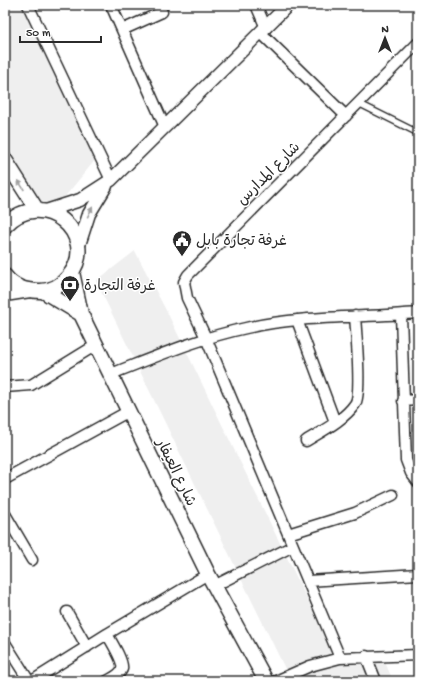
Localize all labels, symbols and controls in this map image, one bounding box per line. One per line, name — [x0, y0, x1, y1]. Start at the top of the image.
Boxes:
scale bar — [20, 18, 101, 44]
north arrow — [365, 18, 405, 58]
text: N — [381, 24, 389, 36]
text: 50 m — [26, 27, 51, 41]
street label: شارع المدارس — [234, 139, 305, 210]
one-way arrow — [17, 180, 25, 190]
one-way arrow — [87, 206, 94, 218]
public building icon: غرفة تجارة بابل — [171, 229, 193, 257]
place label: غرفة تجارة بابل — [196, 233, 287, 251]
bank icon: غرفة التجارة — [59, 274, 81, 302]
place label: غرفة التجارة — [84, 278, 156, 296]
street label: شارع العيفار — [151, 435, 199, 509]

